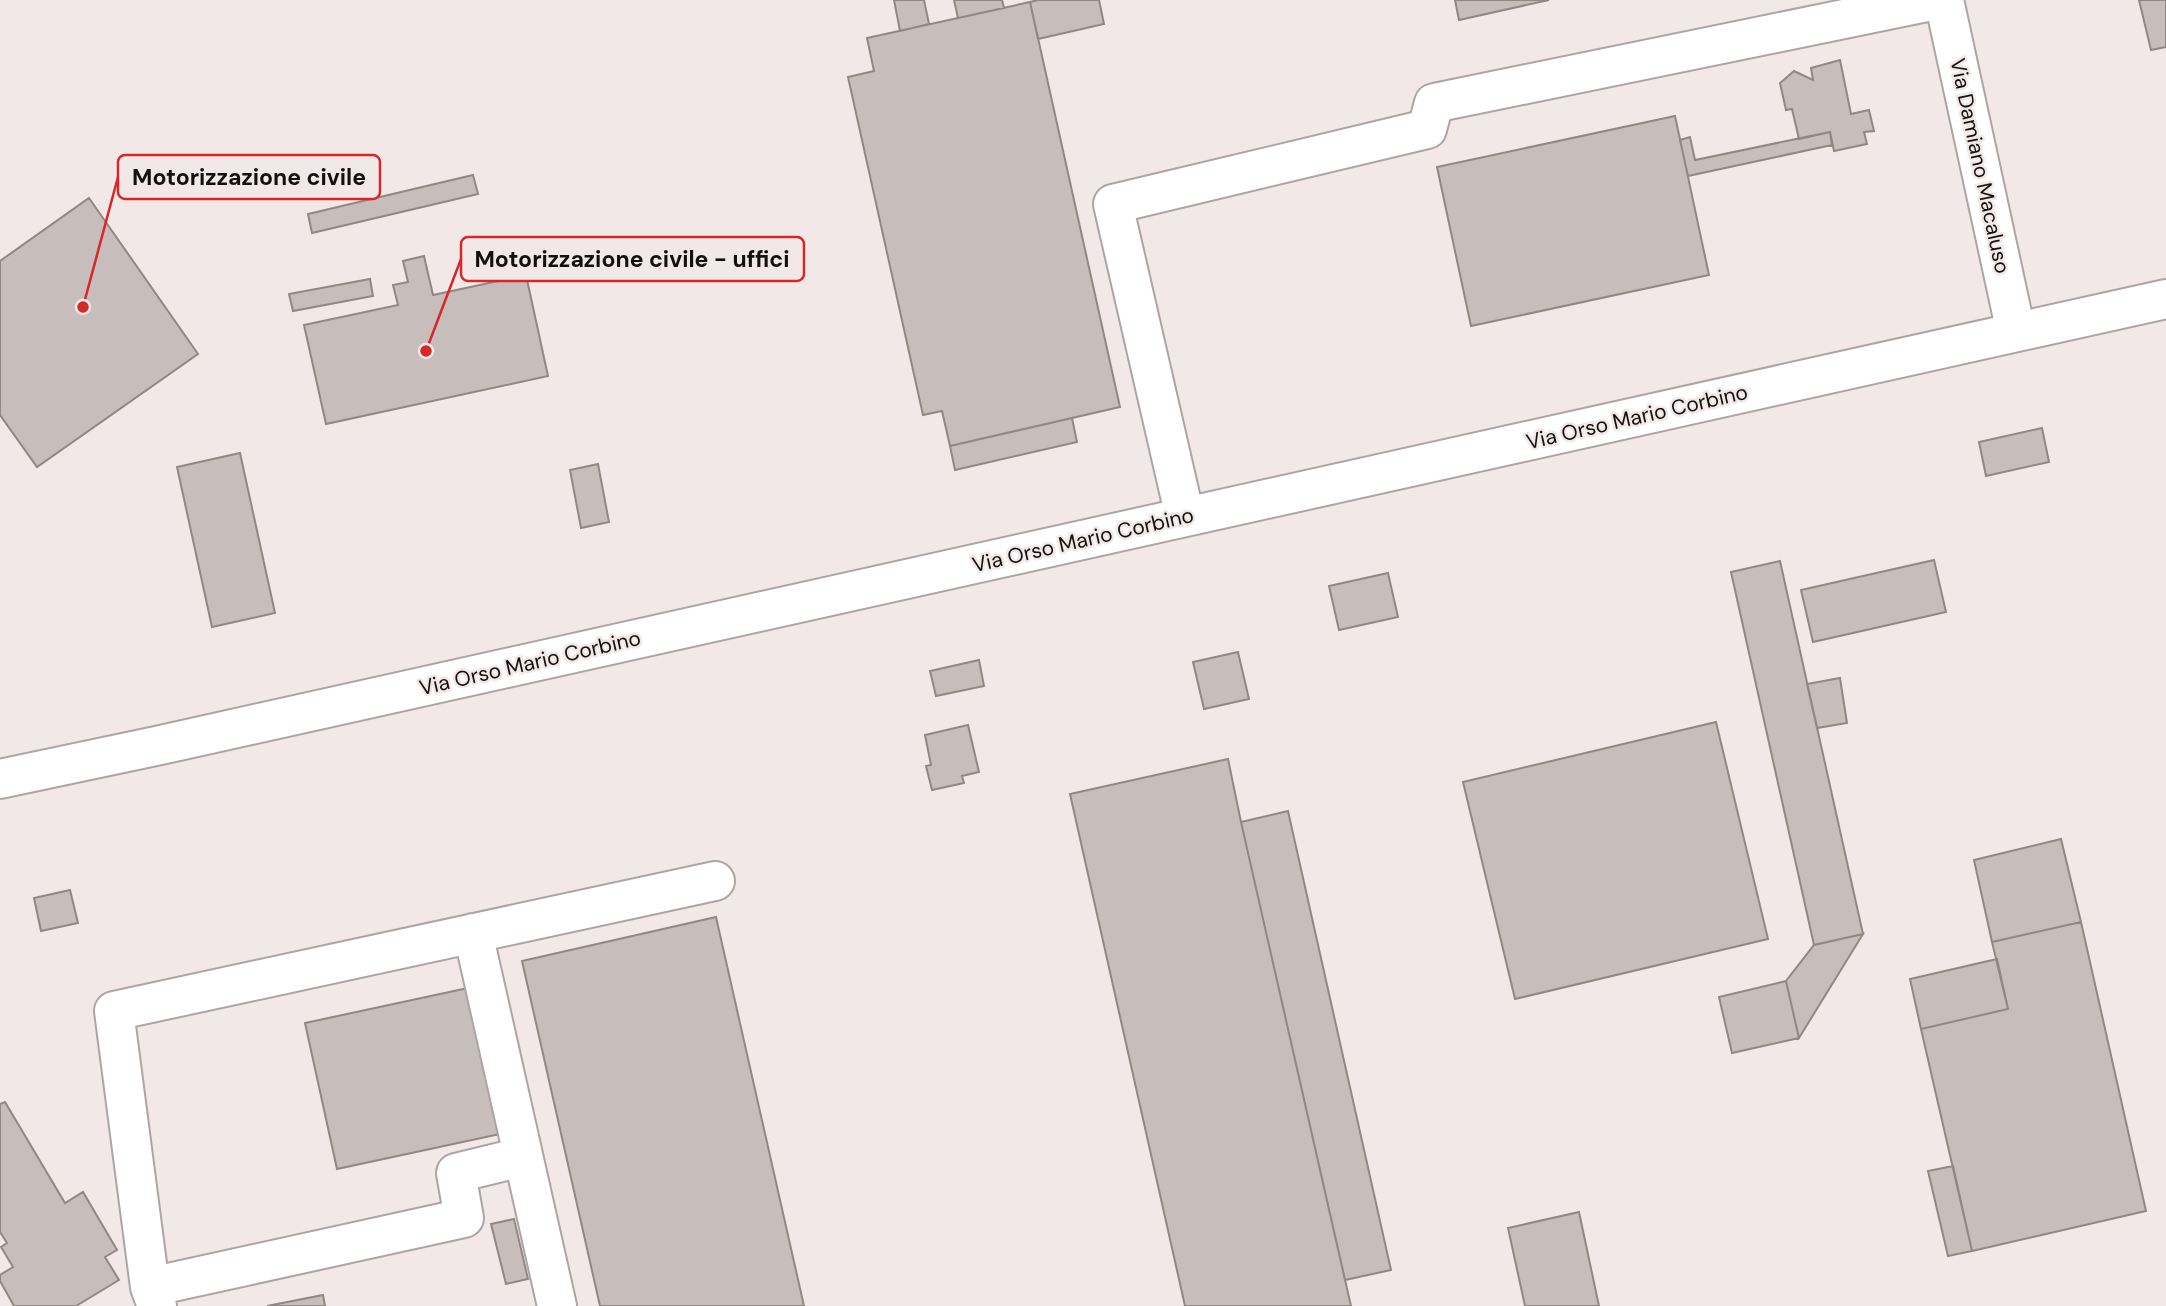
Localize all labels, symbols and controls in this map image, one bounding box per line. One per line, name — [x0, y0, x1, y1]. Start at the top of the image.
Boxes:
street label: Via Damiano Macaluso — [1943, 56, 2017, 276]
callout: Motorizzazione civile — [118, 155, 380, 199]
text: Motorizzazione civile — [132, 162, 366, 192]
callout: Motorizzazione civile - uffici — [461, 237, 804, 281]
text: Motorizzazione civile - uffici — [474, 244, 790, 274]
street label: Via Orso Mario Corbino — [1523, 378, 1751, 456]
street label: Via Orso Mario Corbino — [969, 501, 1197, 579]
street label: Via Orso Mario Corbino — [416, 624, 644, 702]

